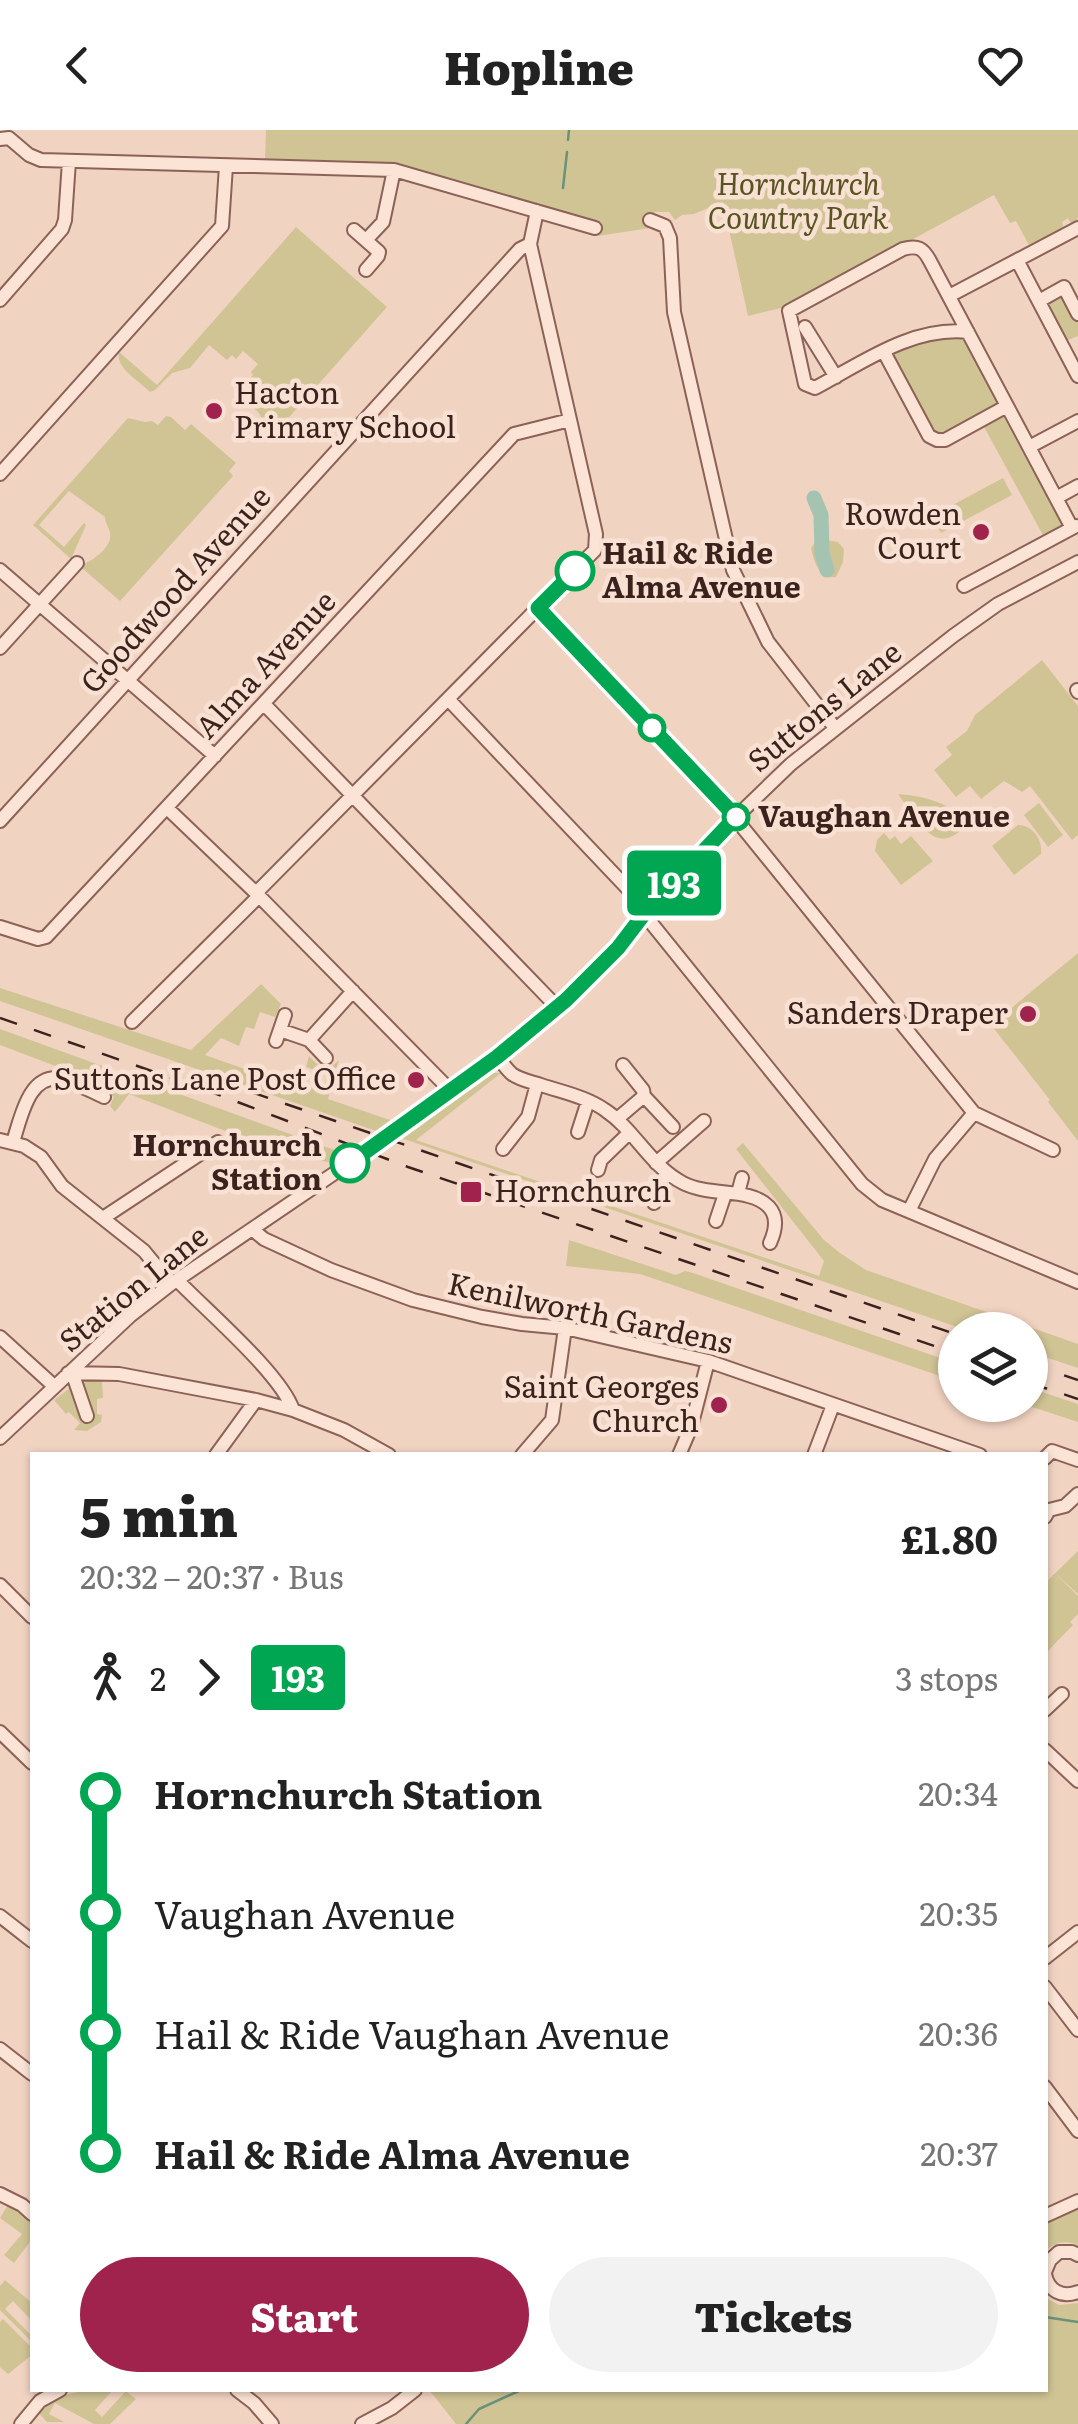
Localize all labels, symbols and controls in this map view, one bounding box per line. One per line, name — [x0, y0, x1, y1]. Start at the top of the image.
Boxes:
text: Hopline — [444, 32, 634, 99]
icon: back — [50, 38, 105, 93]
icon: heart — [973, 38, 1028, 93]
park label: Hornchurch Country Park — [708, 160, 889, 238]
place label: Hacton Primary School — [234, 369, 456, 447]
marker: Hacton Primary School — [203, 400, 225, 422]
street label: Goodwood Avenue — [68, 475, 279, 701]
place label: Rowden Court — [844, 490, 961, 568]
marker: Rowden Court — [970, 521, 992, 543]
place label: Hail & Ride Alma Avenue — [602, 529, 801, 607]
marker: Hail & Ride Alma Avenue — [556, 552, 594, 590]
street label: Alma Avenue — [183, 579, 344, 747]
street label: Suttons Lane — [737, 629, 909, 780]
unlabelled marker — [639, 715, 665, 741]
place label: Vaughan Avenue — [758, 792, 1010, 836]
marker: Vaughan Avenue — [723, 804, 749, 830]
line badge: 193 — [616, 850, 732, 916]
text: 193 — [647, 857, 701, 909]
place label: Sanders Draper — [787, 989, 1008, 1033]
marker: Sanders Draper — [1017, 1003, 1039, 1025]
place label: Suttons Lane Post Office — [54, 1055, 396, 1099]
marker: Suttons Lane Post Office — [405, 1069, 427, 1091]
place label: Hornchurch Station — [132, 1121, 322, 1199]
marker: Hornchurch Station — [331, 1144, 369, 1182]
place label: Hornchurch — [494, 1167, 671, 1211]
marker: Hornchurch — [458, 1179, 484, 1205]
street label: Station Lane — [48, 1213, 216, 1360]
street label: Kenilworth Gardens — [444, 1259, 737, 1363]
map controls — [938, 1312, 1048, 1422]
button: layers — [938, 1312, 1048, 1422]
place label: Saint Georges Church — [504, 1363, 699, 1441]
marker: Saint Georges Church — [708, 1394, 730, 1416]
text: 5 min — [80, 1472, 238, 1554]
text: £1.80 — [901, 1509, 998, 1566]
text: 20:32 – 20:37 · Bus — [80, 1551, 343, 1599]
icon: walk — [80, 1650, 135, 1705]
icon: forward — [181, 1650, 236, 1705]
text: 193 — [271, 1651, 325, 1703]
text: 2 — [150, 1653, 166, 1701]
text: 3 stops — [895, 1653, 998, 1701]
text: Hornchurch Station — [154, 1764, 542, 1821]
text: 20:34 — [918, 1768, 998, 1816]
text: Vaughan Avenue — [154, 1884, 455, 1941]
text: 20:35 — [920, 1888, 998, 1936]
text: Hail & Ride Vaughan Avenue — [154, 2004, 669, 2061]
text: 20:36 — [918, 2008, 998, 2056]
text: Hail & Ride Alma Avenue — [154, 2124, 630, 2181]
text: 20:37 — [920, 2128, 998, 2176]
button: Start — [80, 2257, 529, 2372]
button: Tickets — [549, 2257, 998, 2372]

